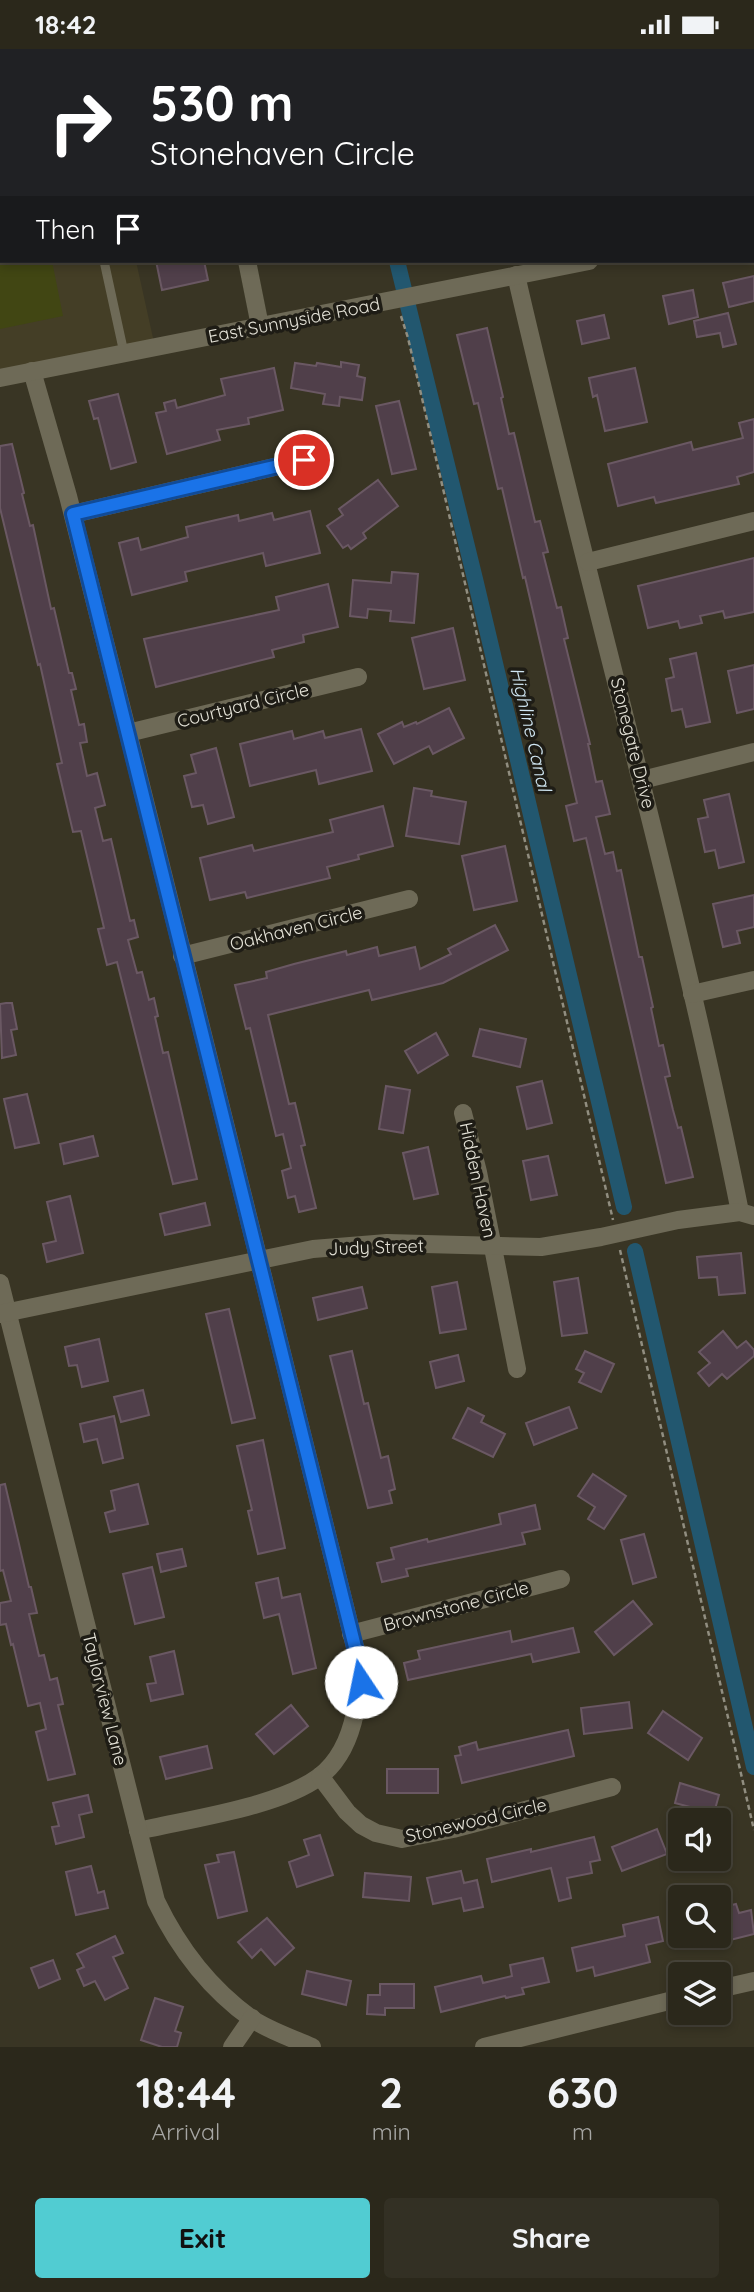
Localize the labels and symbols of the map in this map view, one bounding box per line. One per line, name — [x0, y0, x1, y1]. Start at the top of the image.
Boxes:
street label: East Sunnyside Road — [206, 292, 382, 348]
pin — [274, 430, 334, 490]
water label: Highline Canal — [505, 665, 558, 796]
street label: Stonegate Drive — [606, 675, 660, 811]
street label: Courtyard Circle — [175, 678, 311, 732]
street label: Oakhaven Circle — [227, 900, 365, 956]
street label: Hidden Haven — [455, 1120, 501, 1240]
street label: Judy Street — [328, 1234, 424, 1260]
street label: Brownstone Circle — [381, 1576, 531, 1636]
street label: Taylorview Lane — [77, 1630, 133, 1768]
position arrow — [324, 1645, 398, 1719]
street label: Stonewood Circle — [403, 1793, 549, 1847]

